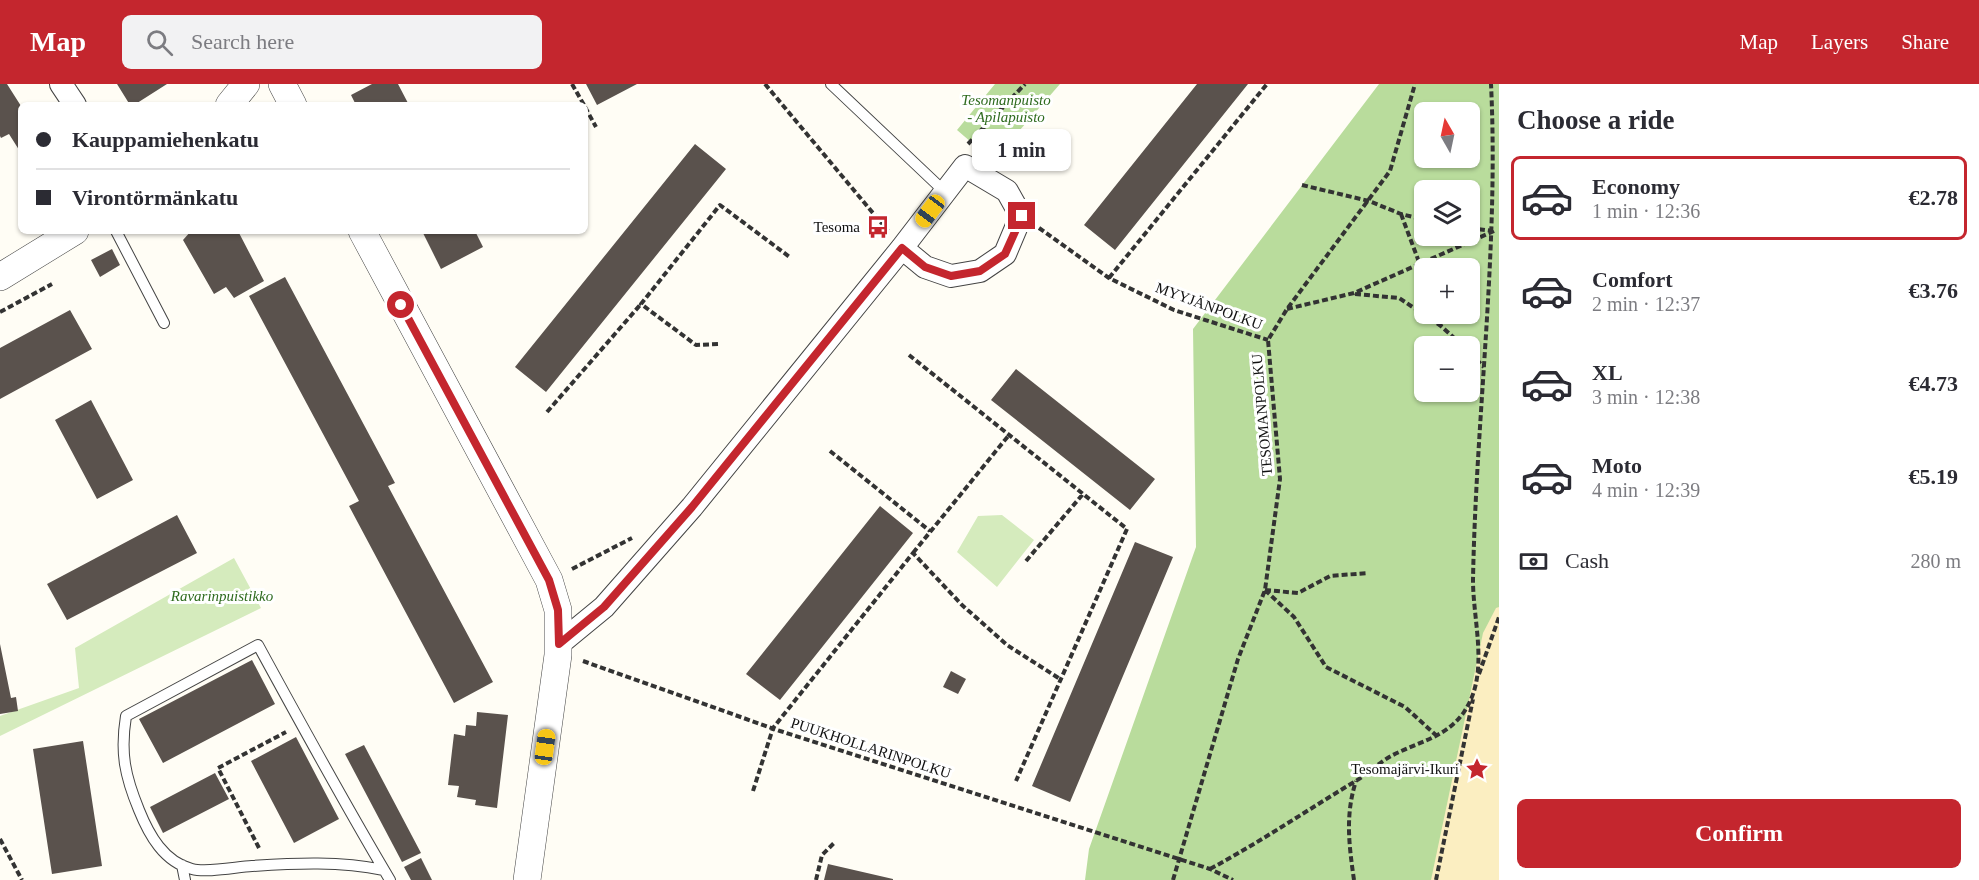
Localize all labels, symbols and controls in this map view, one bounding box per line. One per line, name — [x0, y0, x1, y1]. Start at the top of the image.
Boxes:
search box — [122, 15, 542, 69]
text: Map — [30, 26, 86, 57]
icon: search — [143, 26, 176, 59]
text: Search here — [191, 29, 294, 54]
text: Map — [1740, 30, 1778, 54]
text: Layers — [1811, 30, 1868, 54]
text: Share — [1901, 30, 1949, 54]
park label: Tesomanpuisto - Apilapuisto — [961, 92, 1051, 125]
north arrow — [1414, 102, 1480, 168]
map controls — [1414, 102, 1480, 402]
text: Choose a ride — [1517, 105, 1675, 135]
text: Kauppamiehenkatu — [72, 127, 259, 152]
callout: 1 min — [972, 129, 1072, 171]
text: 1 min — [997, 139, 1046, 161]
icon: car — [1520, 171, 1574, 225]
text: Economy — [1592, 174, 1680, 199]
button: layers — [1414, 180, 1480, 246]
text: Virontörmänkatu — [72, 185, 238, 210]
text: €2.78 — [1909, 185, 1958, 210]
car — [912, 191, 948, 231]
text: 1 min · 12:36 — [1592, 200, 1700, 222]
route end — [1008, 202, 1035, 229]
bus stop icon: Tesoma — [865, 214, 891, 240]
place label: Tesoma — [814, 219, 860, 235]
button: + — [1414, 258, 1480, 324]
icon: car — [1520, 264, 1574, 318]
text: Comfort — [1592, 267, 1673, 292]
text: €3.76 — [1909, 278, 1958, 303]
street label: MYYJÄNPOLKU — [1153, 279, 1265, 333]
route start — [387, 291, 414, 318]
text: 2 min · 12:37 — [1592, 293, 1700, 315]
button: − — [1414, 336, 1480, 402]
street label: TESOMANPOLKU — [1249, 353, 1275, 477]
icon: car — [1520, 357, 1574, 411]
text: XL — [1592, 360, 1623, 385]
text: €4.73 — [1909, 371, 1958, 396]
text: 3 min · 12:38 — [1592, 386, 1700, 408]
icon: car — [1520, 450, 1574, 504]
text: Moto — [1592, 453, 1642, 478]
text: €5.19 — [1909, 464, 1958, 489]
text: 4 min · 12:39 — [1592, 479, 1700, 501]
icon: cash — [1517, 545, 1550, 578]
text: Cash — [1565, 548, 1609, 573]
text: 280 m — [1910, 550, 1961, 572]
park label: Ravarinpuistikko — [170, 588, 274, 604]
street label: PUUKHOLLARINPOLKU — [789, 715, 953, 782]
car — [534, 728, 556, 766]
place icon: Tesomajärvi-Ikuri — [1464, 756, 1490, 782]
place label: Tesomajärvi-Ikuri — [1351, 761, 1459, 777]
button: Confirm — [1517, 799, 1961, 868]

